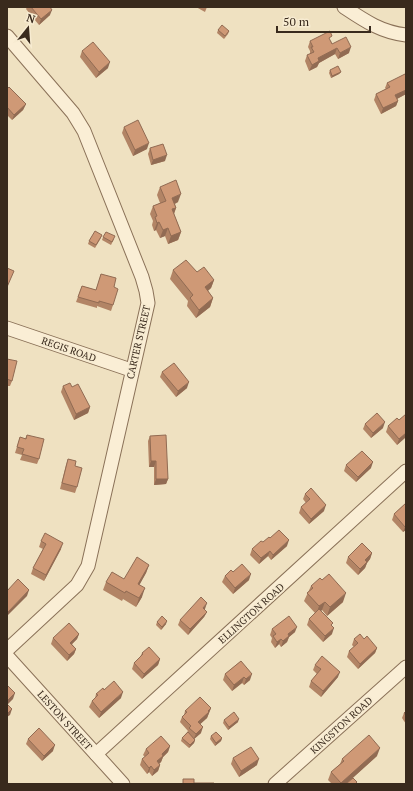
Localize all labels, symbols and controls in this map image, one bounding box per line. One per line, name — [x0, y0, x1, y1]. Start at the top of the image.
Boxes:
north arrow — [8, 8, 48, 48]
scale bar — [277, 8, 370, 34]
text: N — [25, 11, 38, 27]
text: 50 m — [283, 14, 310, 29]
street label: CARTER STREET — [124, 304, 153, 380]
street label: REGIS ROAD — [40, 334, 98, 365]
street label: ELLINGTON ROAD — [216, 580, 287, 646]
street label: LESTON STREET — [35, 688, 95, 753]
street label: KINGSTON ROAD — [307, 694, 375, 757]

